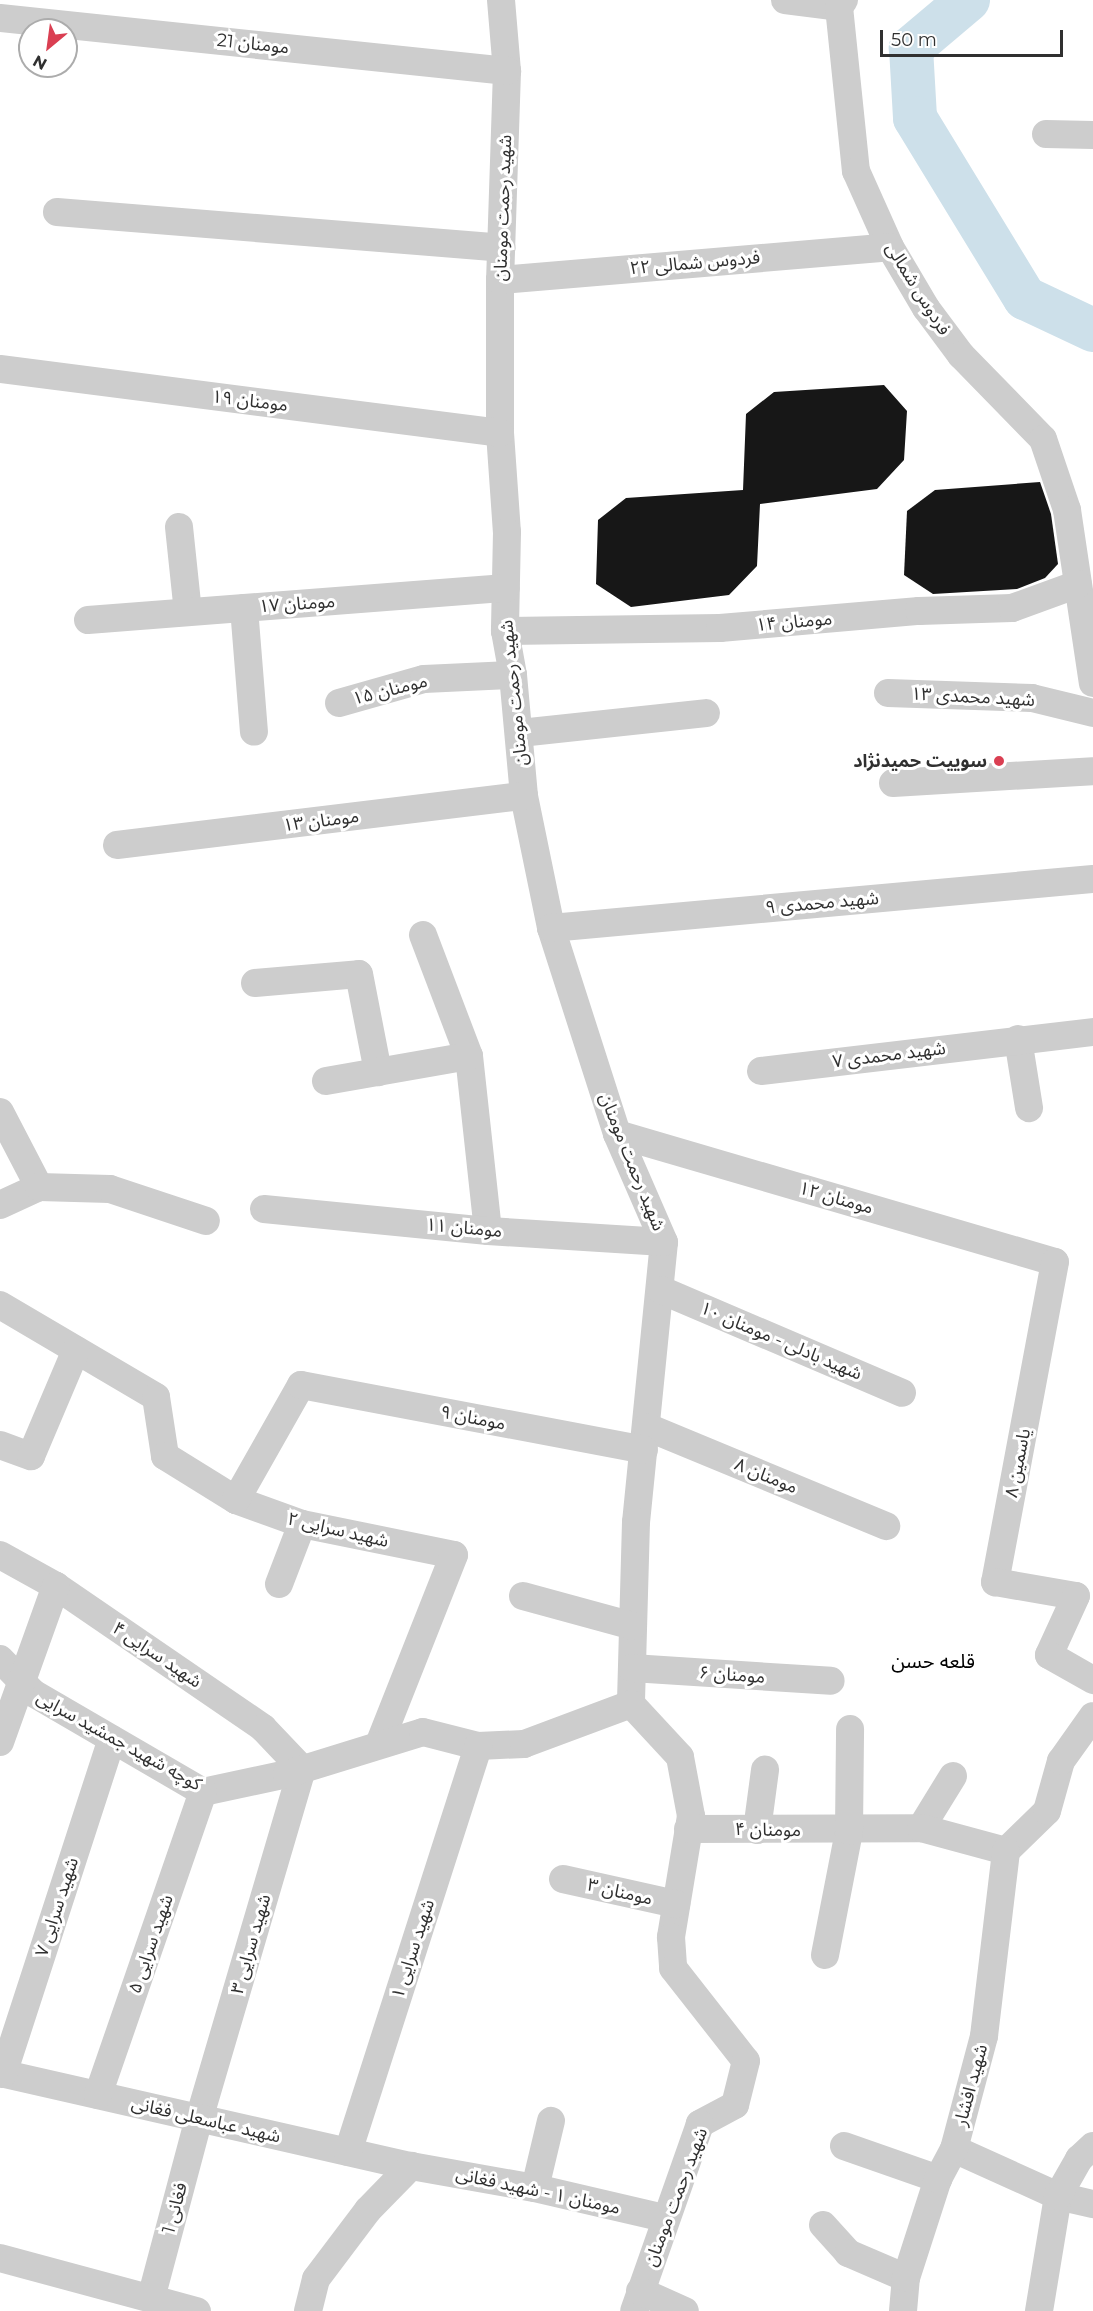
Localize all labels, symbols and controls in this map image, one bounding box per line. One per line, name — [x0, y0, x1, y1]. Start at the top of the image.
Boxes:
north arrow — [18, 18, 78, 78]
scale bar — [883, 18, 1066, 56]
street label: مومنان 21 — [216, 29, 290, 59]
text: 50 m — [891, 29, 937, 51]
text: N — [30, 51, 50, 74]
street label: شهید رحمت مومنان — [490, 134, 516, 282]
street label: فردوس شمالی — [881, 239, 955, 339]
street label: فردوس شمالی ۲۲ — [629, 247, 761, 279]
street label: مومنان ۱۹ — [211, 386, 289, 416]
street label: مومنان ۱۷ — [258, 591, 336, 617]
street label: مومنان ۱۴ — [755, 608, 833, 636]
street label: شهید رحمت مومنان — [496, 619, 532, 767]
street label: مومنان ۱۵ — [350, 670, 430, 710]
street label: ۱۳ شهید محمدی — [910, 683, 1036, 711]
place label: سوییت حمیدنژاد — [853, 750, 987, 772]
marker: سوییت حمیدنژاد — [992, 754, 1006, 768]
street label: مومنان ۱۳ — [282, 806, 360, 836]
street label: ۹ شهید محمدی — [764, 887, 880, 919]
street label: شهید محمدی ۷ — [831, 1037, 947, 1073]
street label: شهید رحمت مومنان — [595, 1090, 669, 1234]
street label: مومنان ۱۲ — [796, 1177, 876, 1219]
street label: مومنان ۱۱ — [425, 1214, 503, 1242]
street label: شهید بادلی - مومنان ۱۰ — [697, 1297, 865, 1385]
street label: مومنان ۹ — [438, 1401, 508, 1435]
street label: یاسمین ۸ — [1001, 1427, 1035, 1499]
street label: مومنان ۸ — [731, 1454, 801, 1498]
street label: شهید سرایی ۲ — [285, 1508, 391, 1552]
street label: شهید سرایی ۴ — [108, 1617, 206, 1693]
district label: قلعه حسن — [891, 1649, 975, 1673]
street label: مومنان ۶ — [698, 1662, 766, 1688]
street label: کوچه شهید جمشید سرایی — [33, 1687, 205, 1795]
street label: ۴ مومنان — [735, 1819, 801, 1841]
street label: شهید سرایی ۷ — [31, 1855, 83, 1959]
street label: مومنان ۳ — [585, 1874, 655, 1910]
street label: شهید سرایی ۵ — [124, 1892, 178, 1996]
street label: شهید سرایی ۳ — [226, 1892, 276, 1996]
street label: شهید سرایی ۱ — [387, 1897, 439, 2001]
street label: شهید افشار — [950, 2042, 992, 2128]
street label: شهید عباسعلی فغانی — [129, 2092, 283, 2148]
street label: شهید رحمت مومنان — [640, 2125, 712, 2269]
street label: مومنان ۱ - شهید فغانی — [454, 2163, 622, 2219]
street label: فغانی 1 — [158, 2180, 192, 2236]

